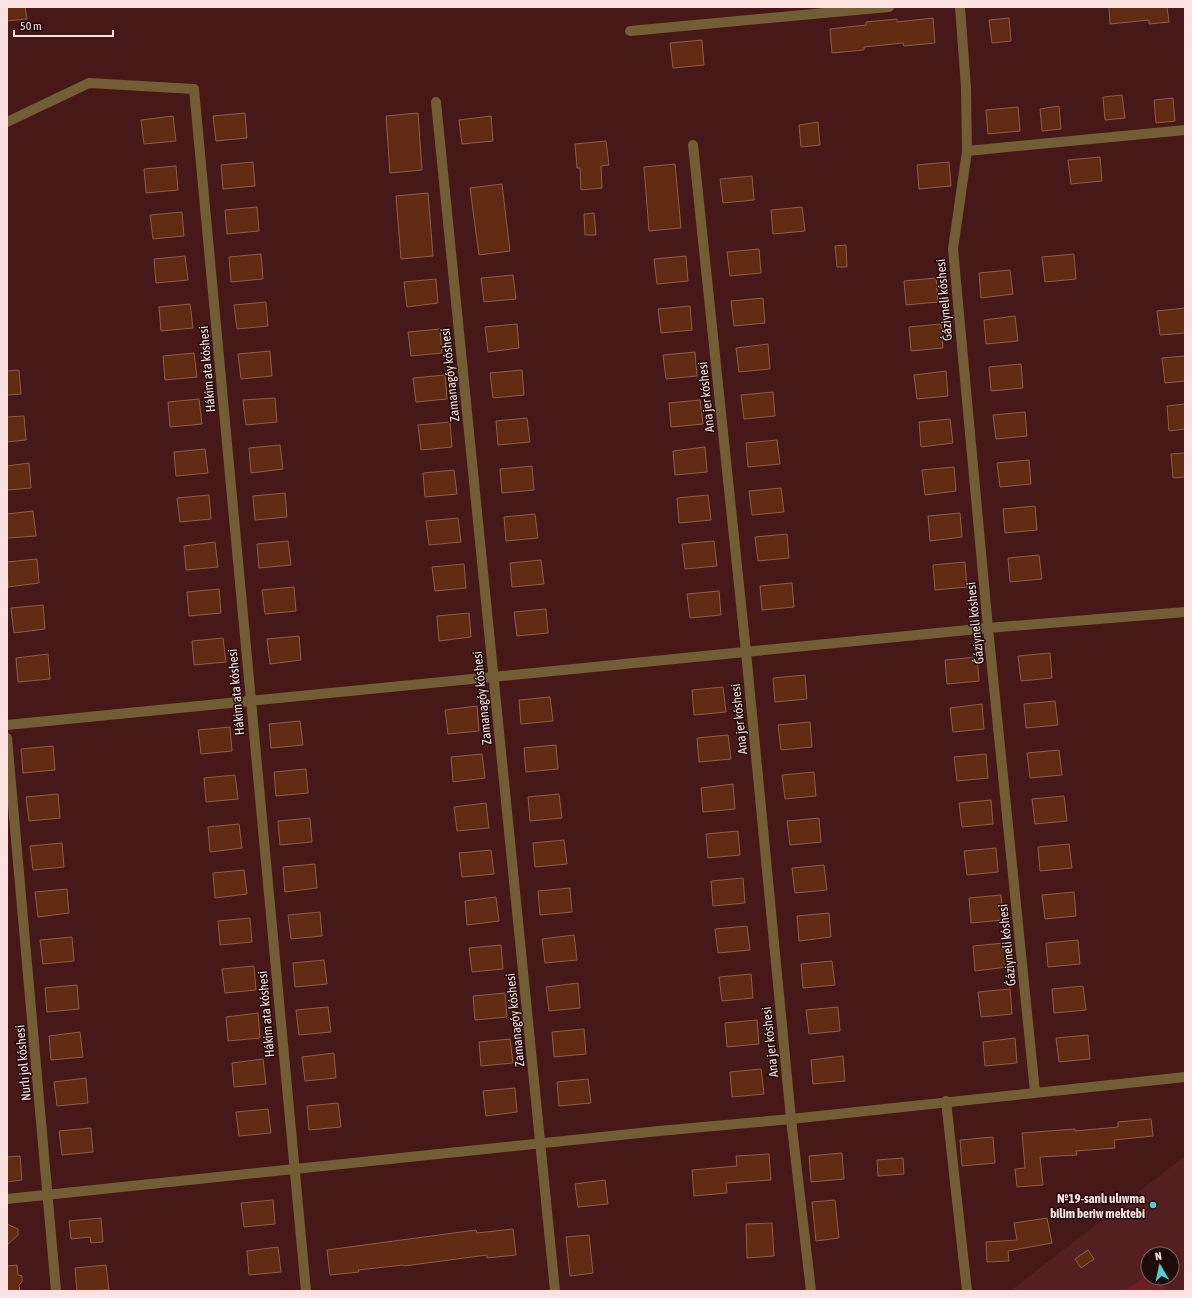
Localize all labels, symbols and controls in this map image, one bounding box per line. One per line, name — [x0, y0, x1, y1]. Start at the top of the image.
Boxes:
scale bar — [14, 12, 113, 38]
text: 50 m — [20, 19, 42, 33]
street label: Ǵáziyneli kóshesi — [933, 258, 955, 342]
street label: Hákim ata kóshesi — [196, 325, 218, 413]
street label: Zamanagóy kóshesi — [438, 327, 462, 423]
street label: Ana jer kóshesi — [695, 361, 717, 433]
street label: Ǵáziyneli kóshesi — [963, 581, 987, 665]
street label: Hákim ata kóshesi — [225, 648, 247, 736]
street label: Zamanagóy kóshesi — [470, 650, 494, 746]
street label: Ana jer kóshesi — [728, 683, 750, 755]
street label: Ǵáziyneli kóshesi — [995, 903, 1019, 987]
street label: Hákim ata kóshesi — [255, 970, 277, 1058]
street label: Zamanagóy kóshesi — [503, 972, 527, 1068]
street label: Ana jer kóshesi — [759, 1006, 781, 1078]
street label: Nurlı jol kóshesi — [12, 1024, 34, 1102]
place label: №19-sanlı ulıwma bilim beriw mektebi — [1050, 1191, 1145, 1221]
marker: №19-sanlı ulıwma bilim beriw mektebi — [1148, 1200, 1158, 1210]
north arrow — [1140, 1246, 1180, 1286]
text: N — [1154, 1250, 1163, 1263]

